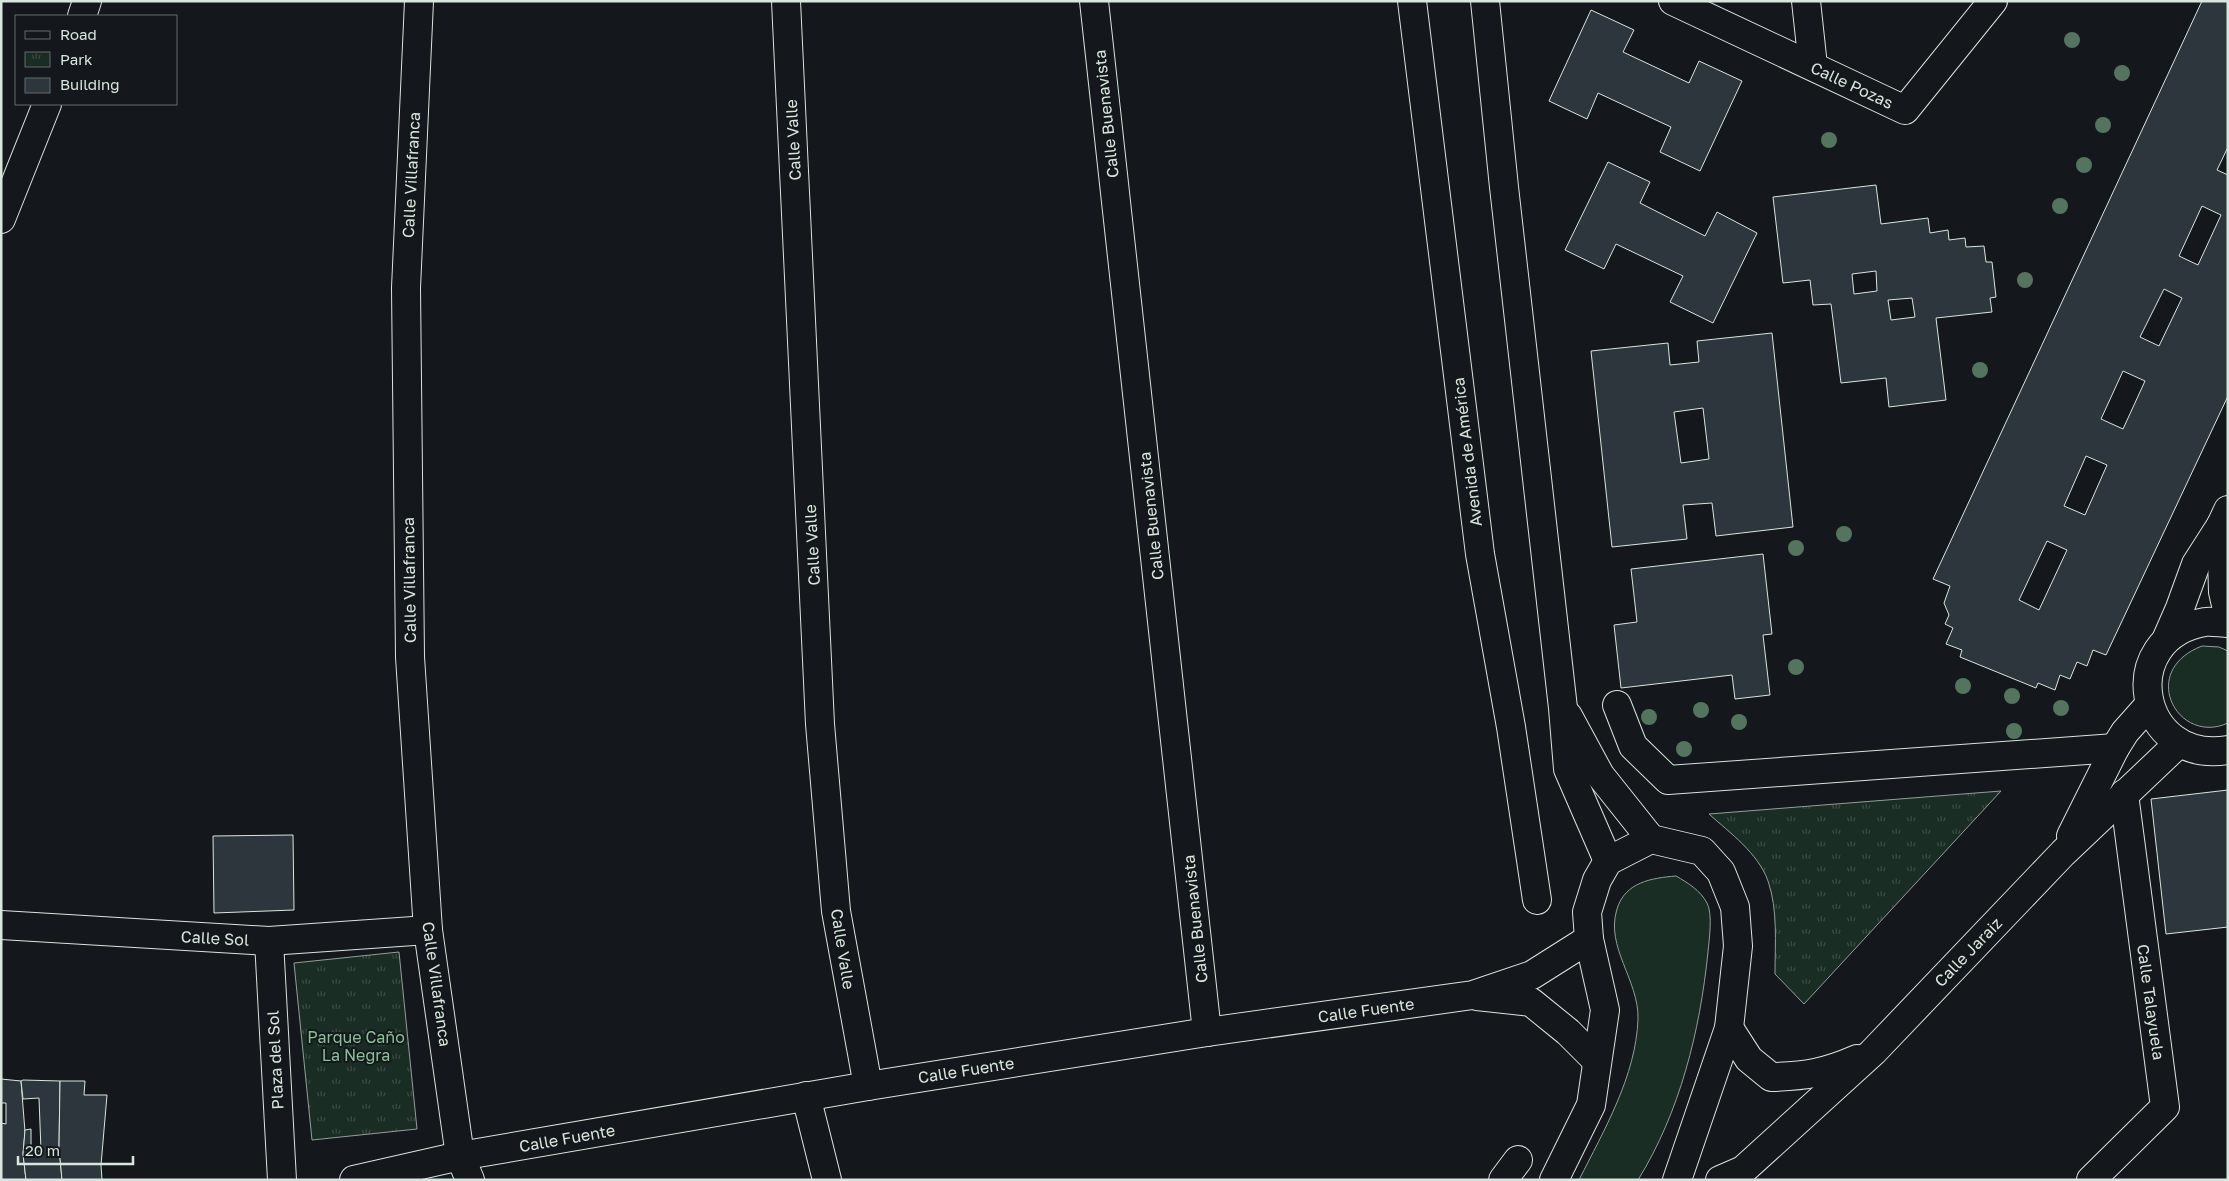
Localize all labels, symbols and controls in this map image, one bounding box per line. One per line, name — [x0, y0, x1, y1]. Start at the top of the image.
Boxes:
legend — [15, 15, 178, 105]
text: Road — [60, 25, 97, 43]
street label: Calle Buenavista — [1089, 49, 1123, 179]
text: Park — [60, 50, 93, 68]
street label: Calle Pozas — [1807, 57, 1897, 113]
text: Building — [60, 75, 120, 93]
street label: Calle Valle — [781, 99, 805, 181]
street label: Calle Villafranca — [398, 111, 424, 239]
street label: Avenida de América — [1448, 376, 1486, 528]
street label: Calle Buenavista — [1134, 451, 1168, 581]
street label: Calle Valle — [800, 504, 824, 586]
street label: Calle Villafranca — [398, 517, 420, 643]
street label: Calle Buenavista — [1178, 854, 1212, 984]
street label: Calle Valle — [827, 907, 859, 991]
street label: Calle Jaraiz — [1930, 913, 2006, 991]
street label: Calle Villafranca — [418, 920, 456, 1048]
street label: Calle Sol — [180, 926, 250, 950]
street label: Calle Talayuela — [2133, 943, 2169, 1061]
street label: Calle Fuente — [1317, 993, 1415, 1027]
street label: Plaza del Sol — [262, 1010, 288, 1110]
park label: Parque Caño La Negra — [307, 1027, 405, 1065]
street label: Calle Fuente — [916, 1053, 1016, 1087]
street label: Calle Fuente — [517, 1120, 617, 1156]
scale bar — [18, 1134, 132, 1166]
text: 20 m — [25, 1141, 60, 1159]

